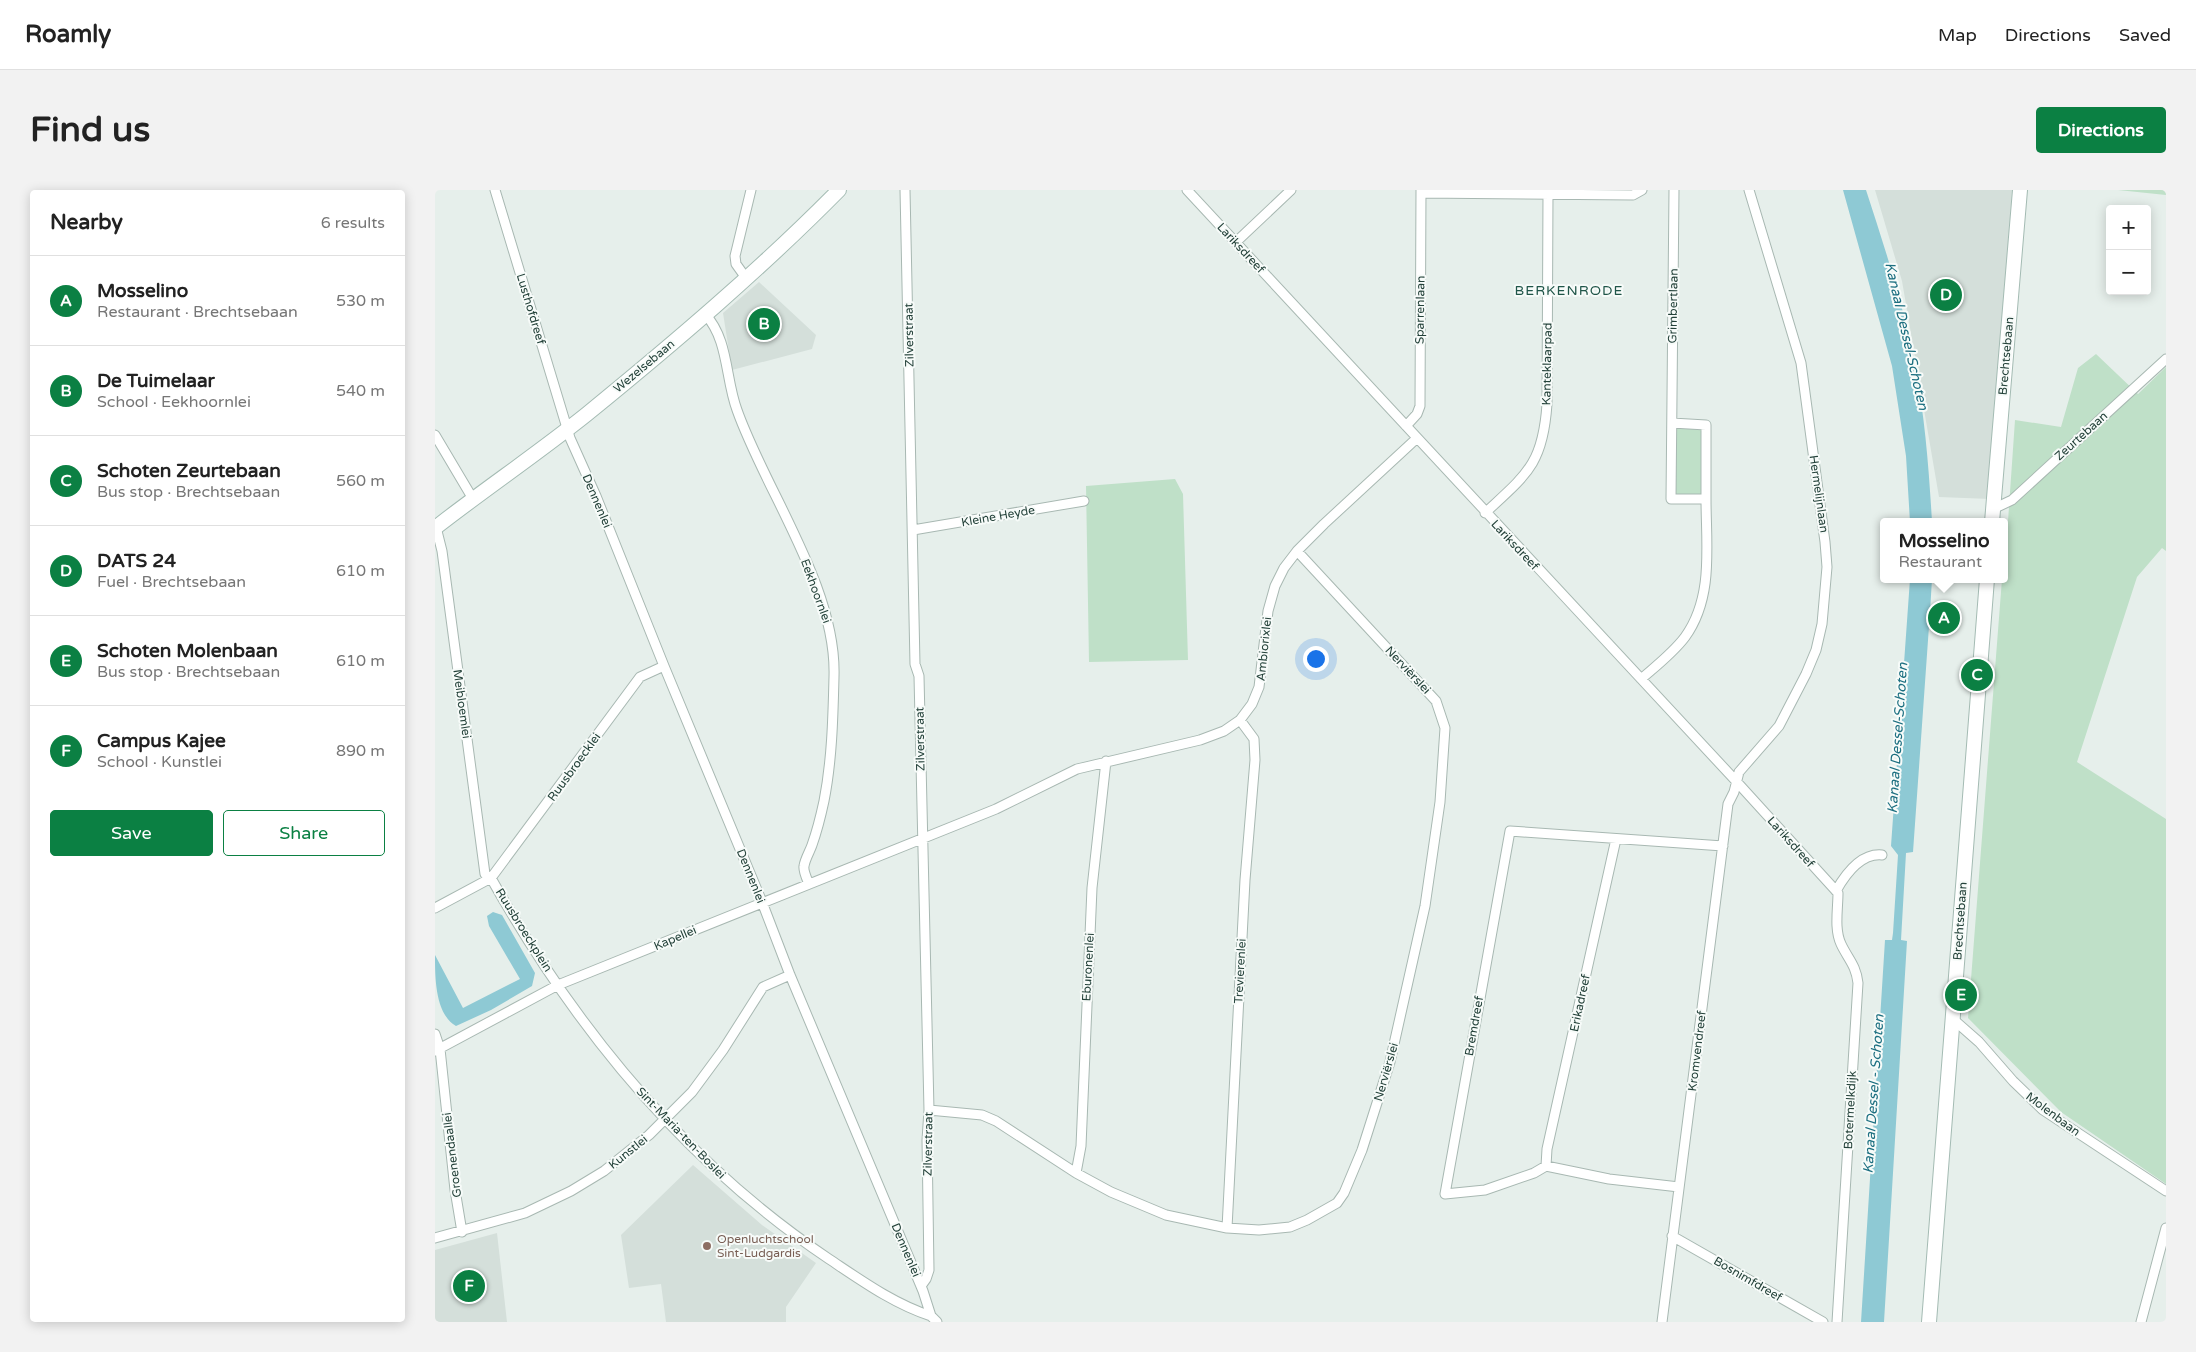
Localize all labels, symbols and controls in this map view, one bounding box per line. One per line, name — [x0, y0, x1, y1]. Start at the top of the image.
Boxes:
text: Roamly — [25, 20, 111, 49]
text: Map — [1938, 24, 1977, 46]
text: Directions — [2005, 24, 2091, 46]
text: Saved — [2119, 24, 2171, 46]
button: Directions — [2036, 107, 2166, 153]
text: Find us — [30, 109, 150, 151]
map controls — [2106, 205, 2151, 295]
button: + — [2106, 205, 2151, 250]
text: Nearby — [50, 210, 123, 235]
text: 6 results — [321, 213, 385, 233]
street label: Lariksdreef — [1214, 220, 1268, 276]
button: − — [2106, 250, 2151, 295]
water label: Kanaal Dessel-Schoten — [1881, 261, 1932, 412]
street label: Grimbertlaan — [1665, 268, 1681, 344]
street label: Lusthofdreef — [514, 272, 549, 347]
street label: Sparrenlaan — [1412, 276, 1428, 344]
pin: D — [1930, 276, 1962, 314]
text: Mosselino — [97, 280, 188, 302]
district label: BERKENRODE — [1515, 282, 1623, 299]
text: A — [60, 291, 72, 311]
text: 530 m — [336, 291, 385, 311]
text: Restaurant · Brechtsebaan — [97, 302, 298, 322]
street label: Zilverstraat — [901, 302, 917, 367]
pin: B — [748, 305, 780, 343]
street label: Brechtsebaan — [1996, 316, 2016, 396]
street label: Kanteklaarpad — [1539, 323, 1555, 405]
street label: Wezelsebaan — [611, 337, 677, 395]
text: De Tuimelaar — [97, 370, 215, 392]
text: B — [60, 381, 72, 401]
text: 540 m — [336, 381, 385, 401]
text: School · Eekhoornlei — [97, 392, 251, 412]
street label: Zeurtebaan — [2052, 409, 2110, 463]
street label: Hermelijnlaan — [1807, 454, 1831, 534]
text: Schoten Zeurtebaan — [97, 460, 281, 482]
text: C — [60, 471, 72, 491]
text: 560 m — [336, 471, 385, 491]
street label: Dennenlei — [579, 472, 615, 530]
text: Bus stop · Brechtsebaan — [97, 482, 280, 502]
street label: Kleine Heyde — [960, 503, 1036, 529]
street label: Lariksdreef — [1488, 517, 1542, 573]
popup — [1880, 518, 2008, 583]
text: Mosselino — [1898, 530, 1990, 552]
text: DATS 24 — [97, 550, 176, 572]
text: Restaurant — [1898, 552, 1982, 572]
street label: Eekhoornlei — [798, 557, 834, 625]
text: D — [60, 561, 72, 581]
text: 610 m — [336, 561, 385, 581]
text: Fuel · Brechtsebaan — [97, 572, 246, 592]
pin: A — [1928, 599, 1960, 637]
street label: Ambiorixlei — [1254, 616, 1274, 682]
text: Schoten Molenbaan — [97, 640, 278, 662]
street label: Nerviërslei — [1382, 643, 1434, 697]
your location — [1303, 646, 1329, 672]
text: E — [61, 651, 71, 671]
text: 610 m — [336, 651, 385, 671]
pin: C — [1961, 656, 1993, 694]
text: Bus stop · Brechtsebaan — [97, 662, 280, 682]
water label: Kanaal Dessel-Schoten — [1884, 662, 1911, 814]
street label: Meibloemlei — [450, 669, 474, 739]
street label: Zilverstraat — [912, 706, 928, 771]
text: Campus Kajee — [97, 730, 226, 752]
street label: Ruusbroecklei — [545, 730, 603, 804]
text: F — [61, 741, 71, 761]
text: 890 m — [336, 741, 385, 761]
text: School · Kunstlei — [97, 752, 222, 772]
button: Save — [50, 810, 213, 856]
button: Share — [223, 810, 385, 856]
street label: Lariksdreef — [1765, 814, 1818, 871]
street label: Dennenlei — [734, 847, 768, 905]
street label: Brechtsebaan — [1950, 881, 1970, 961]
street label: Ruusbroeckplein — [493, 886, 555, 974]
street label: Kapellei — [652, 923, 698, 953]
street label: Eburonenlei — [1079, 932, 1097, 1002]
street label: Trevierenlei — [1231, 938, 1249, 1004]
street label: Erikadreef — [1567, 973, 1593, 1033]
pin: E — [1945, 976, 1977, 1014]
street label: Bremdreef — [1462, 995, 1486, 1057]
street label: Kromvendreef — [1685, 1009, 1709, 1092]
water label: Kanaal Dessel - Schoten — [1859, 1013, 1888, 1174]
street label: Nerviërslei — [1371, 1041, 1401, 1103]
street label: Botermelkdijk — [1841, 1070, 1859, 1150]
street label: Sint-Maria-ten-Boslei — [634, 1084, 728, 1182]
street label: Molenbaan — [2023, 1089, 2083, 1139]
street label: Zilverstraat — [920, 1111, 936, 1176]
street label: Groenendaallei — [440, 1112, 464, 1198]
street label: Kunstlei — [606, 1132, 650, 1172]
street label: Dennenlei — [888, 1221, 924, 1279]
place label: Openluchtschool Sint-Ludgardis — [717, 1232, 814, 1260]
marker: Openluchtschool Sint-Ludgardis — [701, 1240, 713, 1252]
street label: Bosnimfdreef — [1711, 1254, 1785, 1304]
pin: F — [453, 1267, 485, 1305]

